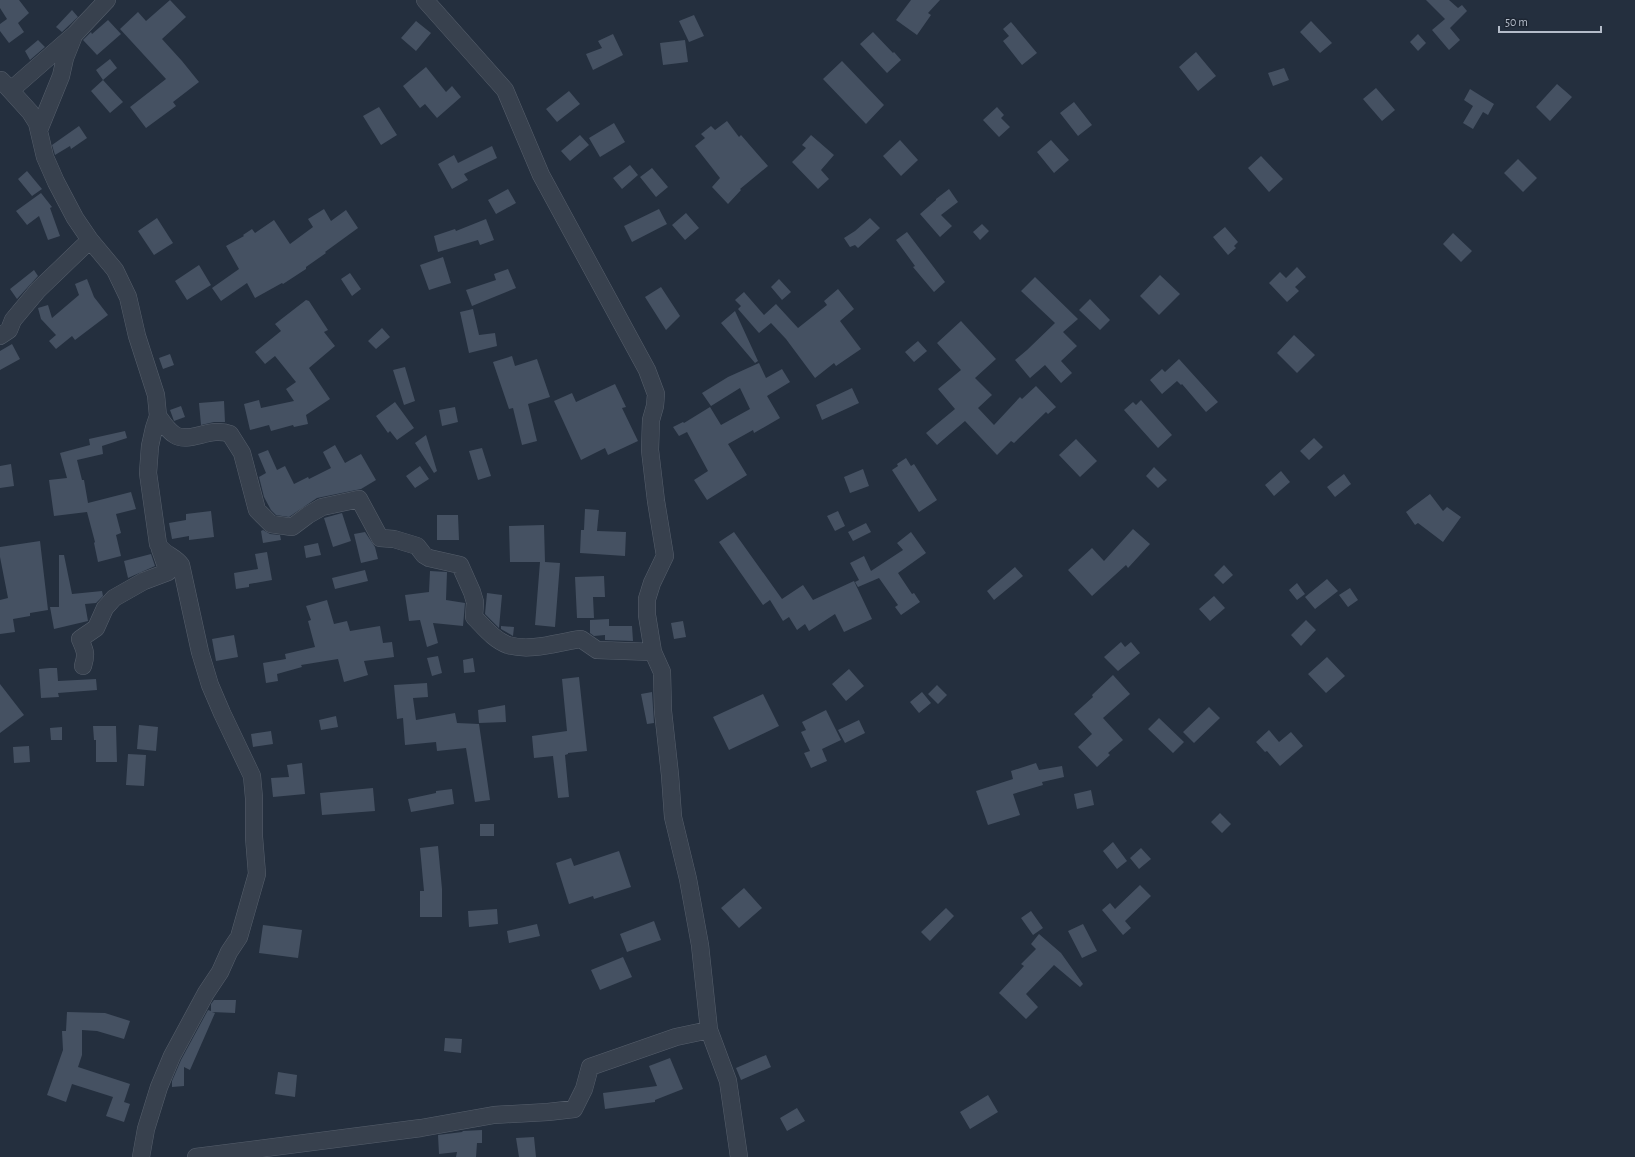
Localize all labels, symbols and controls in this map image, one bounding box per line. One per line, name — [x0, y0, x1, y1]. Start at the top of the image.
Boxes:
scale bar — [1499, 8, 1601, 34]
text: 50 m — [1505, 16, 1528, 28]

